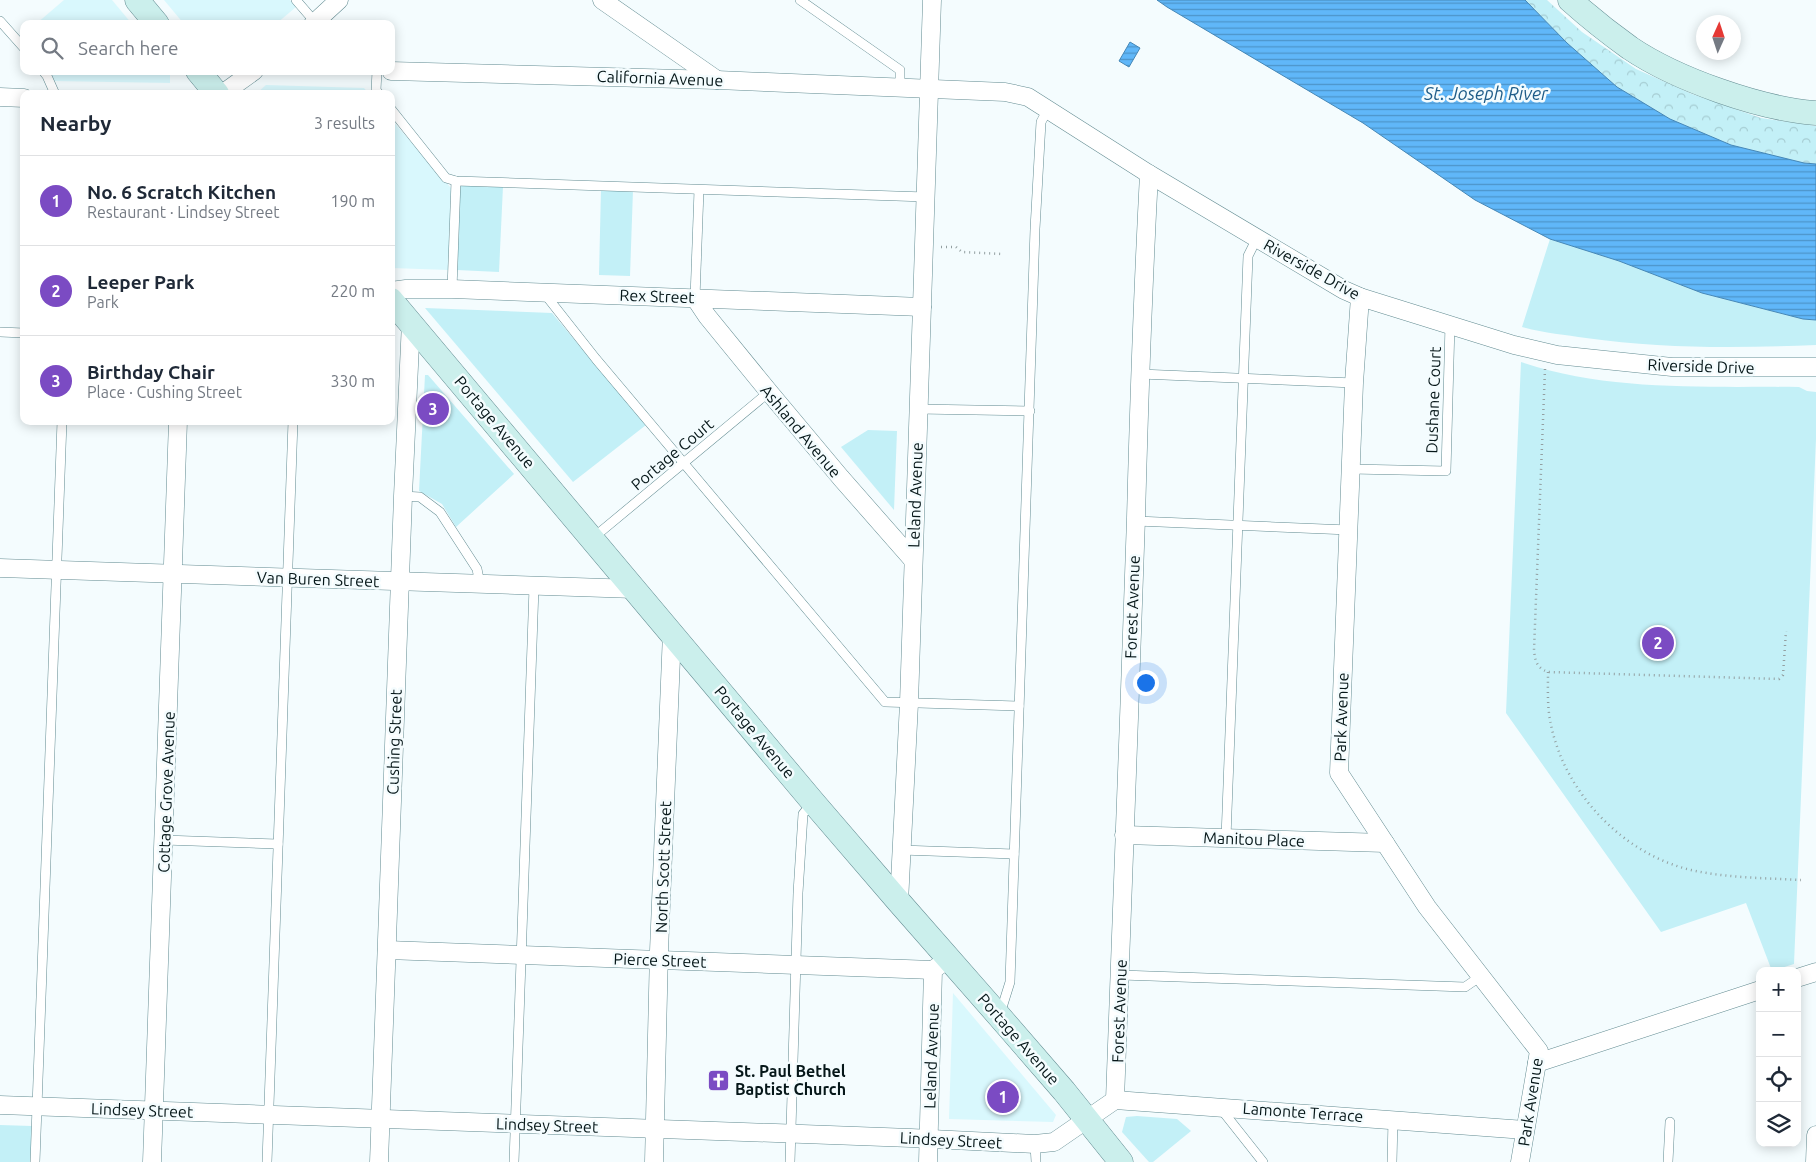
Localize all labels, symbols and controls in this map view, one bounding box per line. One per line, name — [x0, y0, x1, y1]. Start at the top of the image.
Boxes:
north arrow — [1696, 15, 1741, 60]
search box — [20, 20, 395, 75]
icon: search — [38, 34, 66, 62]
text: Search here — [78, 37, 178, 59]
street label: California Avenue — [596, 67, 724, 89]
water label: St. Joseph River — [1423, 83, 1549, 103]
text: Nearby — [40, 111, 111, 135]
text: 3 results — [314, 114, 375, 132]
text: No. 6 Scratch Kitchen — [87, 181, 276, 203]
text: 1 — [51, 192, 61, 210]
text: 190 m — [330, 192, 375, 210]
text: Restaurant · Lindsey Street — [87, 203, 280, 221]
street label: Riverside Drive — [1261, 235, 1363, 303]
text: Leeper Park — [87, 271, 194, 293]
text: 2 — [51, 282, 61, 300]
text: 220 m — [330, 282, 375, 300]
street label: Rex Street — [619, 286, 696, 306]
text: Park — [87, 293, 119, 311]
street label: Dushane Court — [1422, 346, 1444, 454]
street label: Riverside Drive — [1647, 355, 1755, 377]
text: Birthday Chair — [87, 361, 215, 383]
text: 3 — [51, 372, 61, 390]
text: 330 m — [330, 372, 375, 390]
street label: Portage Avenue — [451, 372, 539, 472]
street label: Ashland Avenue — [757, 381, 845, 481]
text: Place · Cushing Street — [87, 383, 242, 401]
pin: 3 — [417, 390, 449, 428]
street label: Portage Court — [627, 414, 717, 494]
street label: Leland Avenue — [904, 442, 926, 548]
street label: Forest Avenue — [1121, 555, 1143, 659]
street label: Van Buren Street — [256, 568, 380, 590]
pin: 2 — [1642, 624, 1674, 662]
your location — [1133, 670, 1159, 696]
street label: Park Avenue — [1330, 672, 1352, 762]
street label: Portage Avenue — [711, 682, 799, 782]
street label: Cushing Street — [383, 688, 405, 795]
street label: Cottage Grove Avenue — [154, 711, 178, 873]
street label: North Scott Street — [652, 800, 674, 933]
street label: Manitou Place — [1203, 828, 1305, 850]
street label: Pierce Street — [613, 949, 707, 971]
street label: Forest Avenue — [1108, 959, 1130, 1063]
map controls — [1756, 967, 1801, 1147]
button: + — [1756, 967, 1801, 1012]
street label: Portage Avenue — [975, 990, 1063, 1088]
street label: Leland Avenue — [920, 1003, 942, 1109]
button: − — [1756, 1012, 1801, 1057]
street label: Park Avenue — [1514, 1056, 1546, 1148]
button: locate — [1756, 1057, 1801, 1102]
place label: St. Paul Bethel Baptist Church — [735, 1062, 846, 1098]
church icon: St. Paul Bethel Baptist Church — [707, 1068, 731, 1092]
pin: 1 — [987, 1078, 1019, 1116]
street label: Lindsey Street — [91, 1099, 194, 1121]
street label: Lamonte Terrace — [1242, 1099, 1364, 1125]
button: layers — [1756, 1102, 1801, 1147]
street label: Lindsey Street — [496, 1114, 599, 1136]
street label: Lindsey Street — [899, 1128, 1003, 1152]

